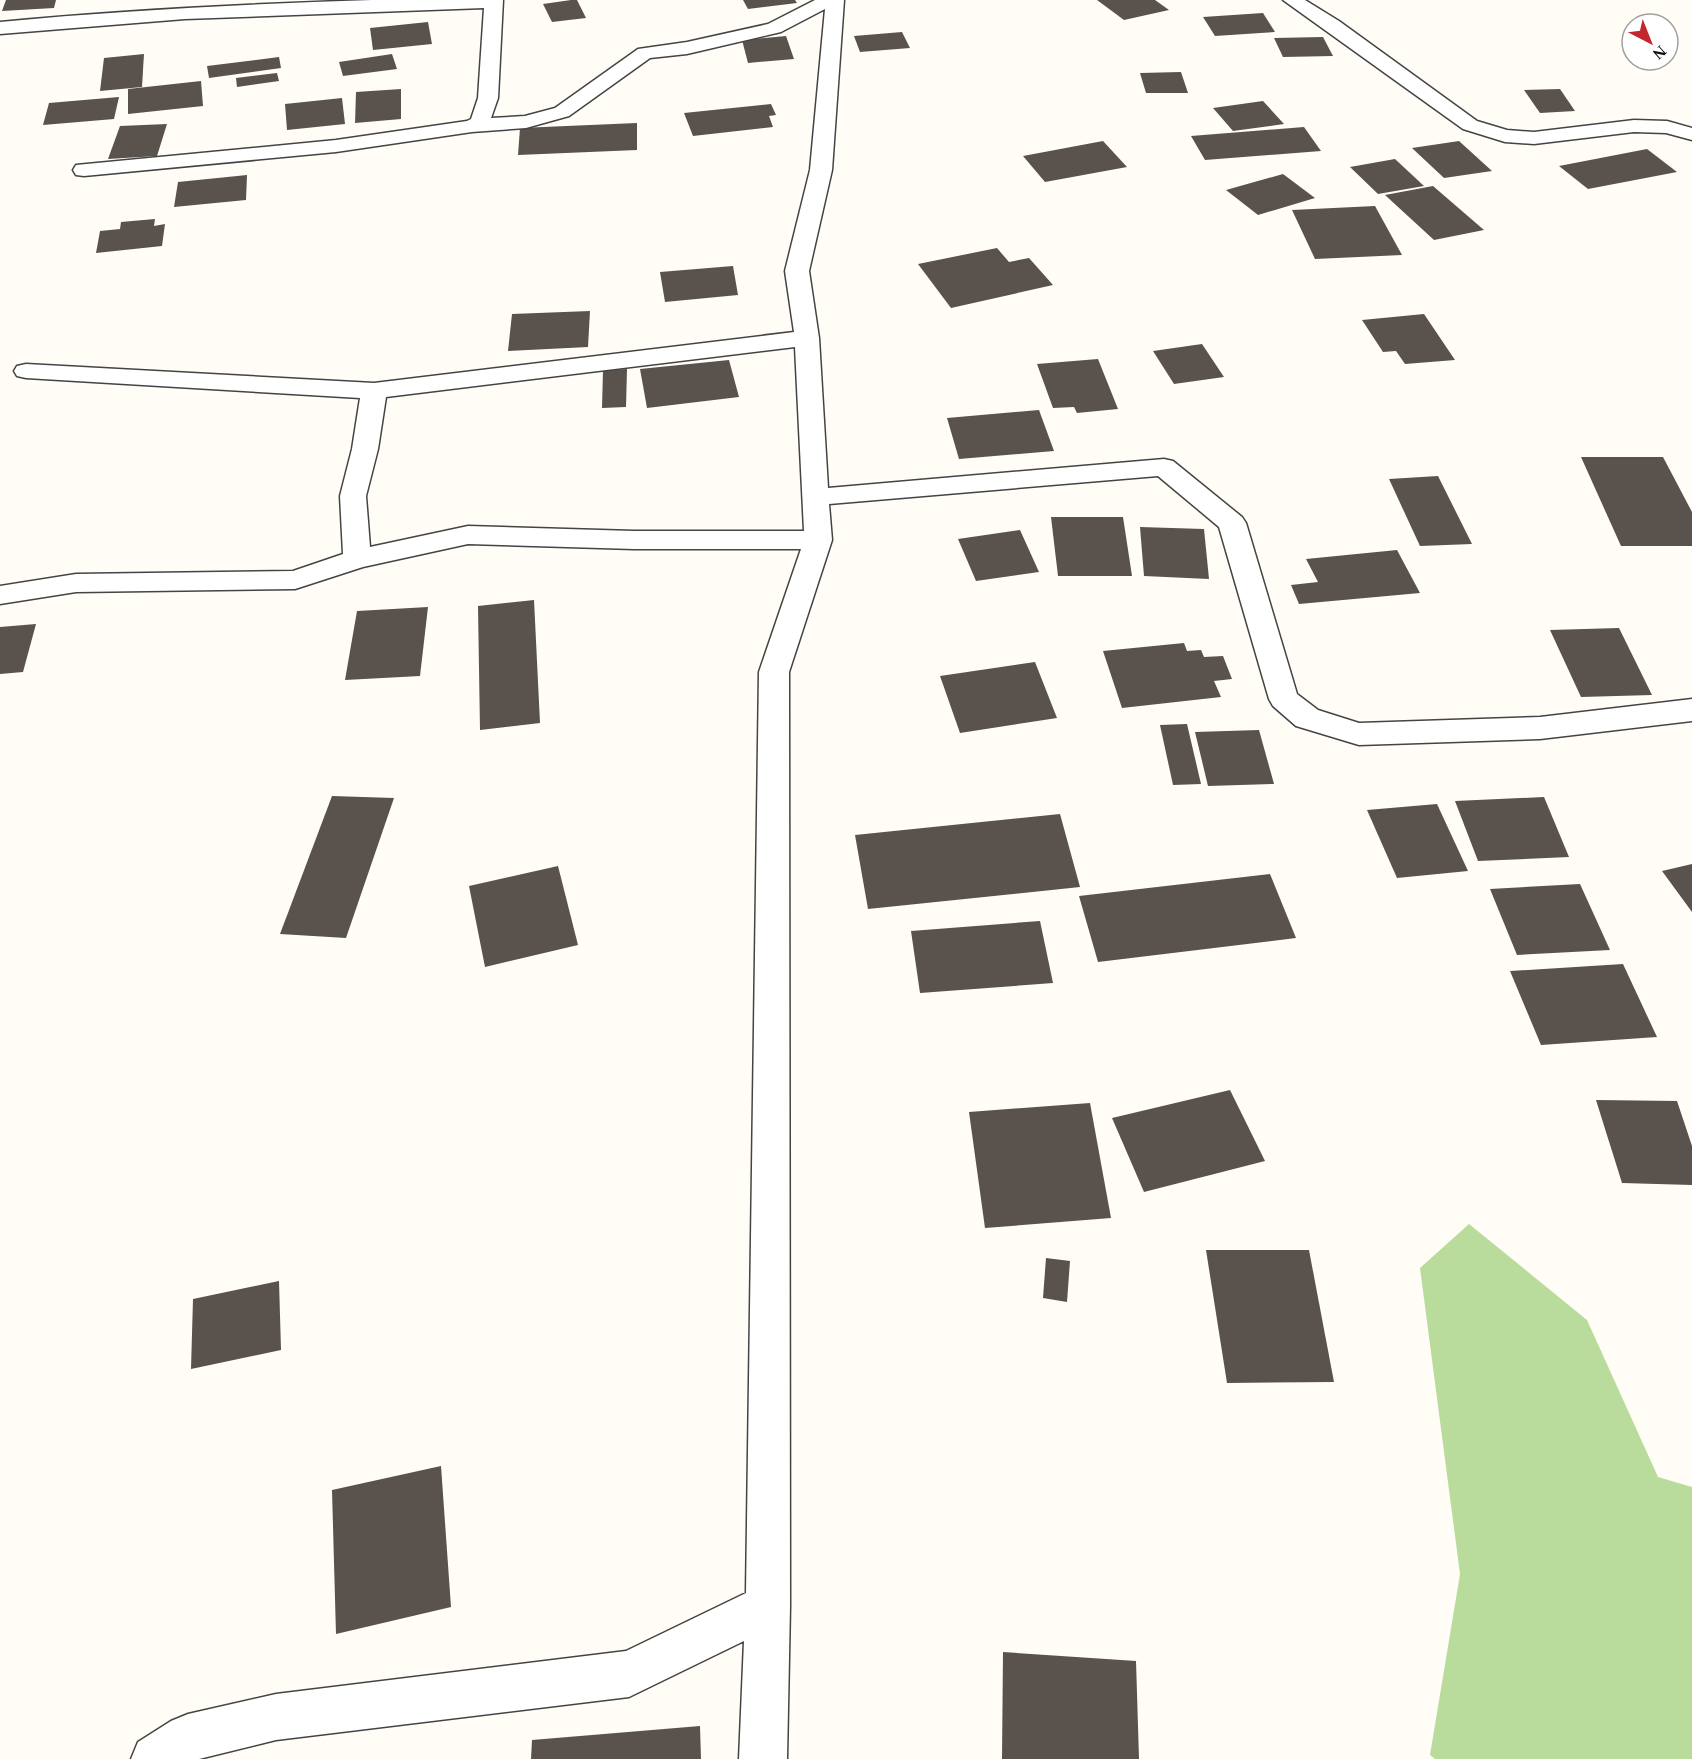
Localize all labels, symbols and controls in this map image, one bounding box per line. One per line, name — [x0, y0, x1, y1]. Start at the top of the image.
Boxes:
north arrow — [1620, 12, 1680, 72]
text: N — [1649, 43, 1670, 63]

